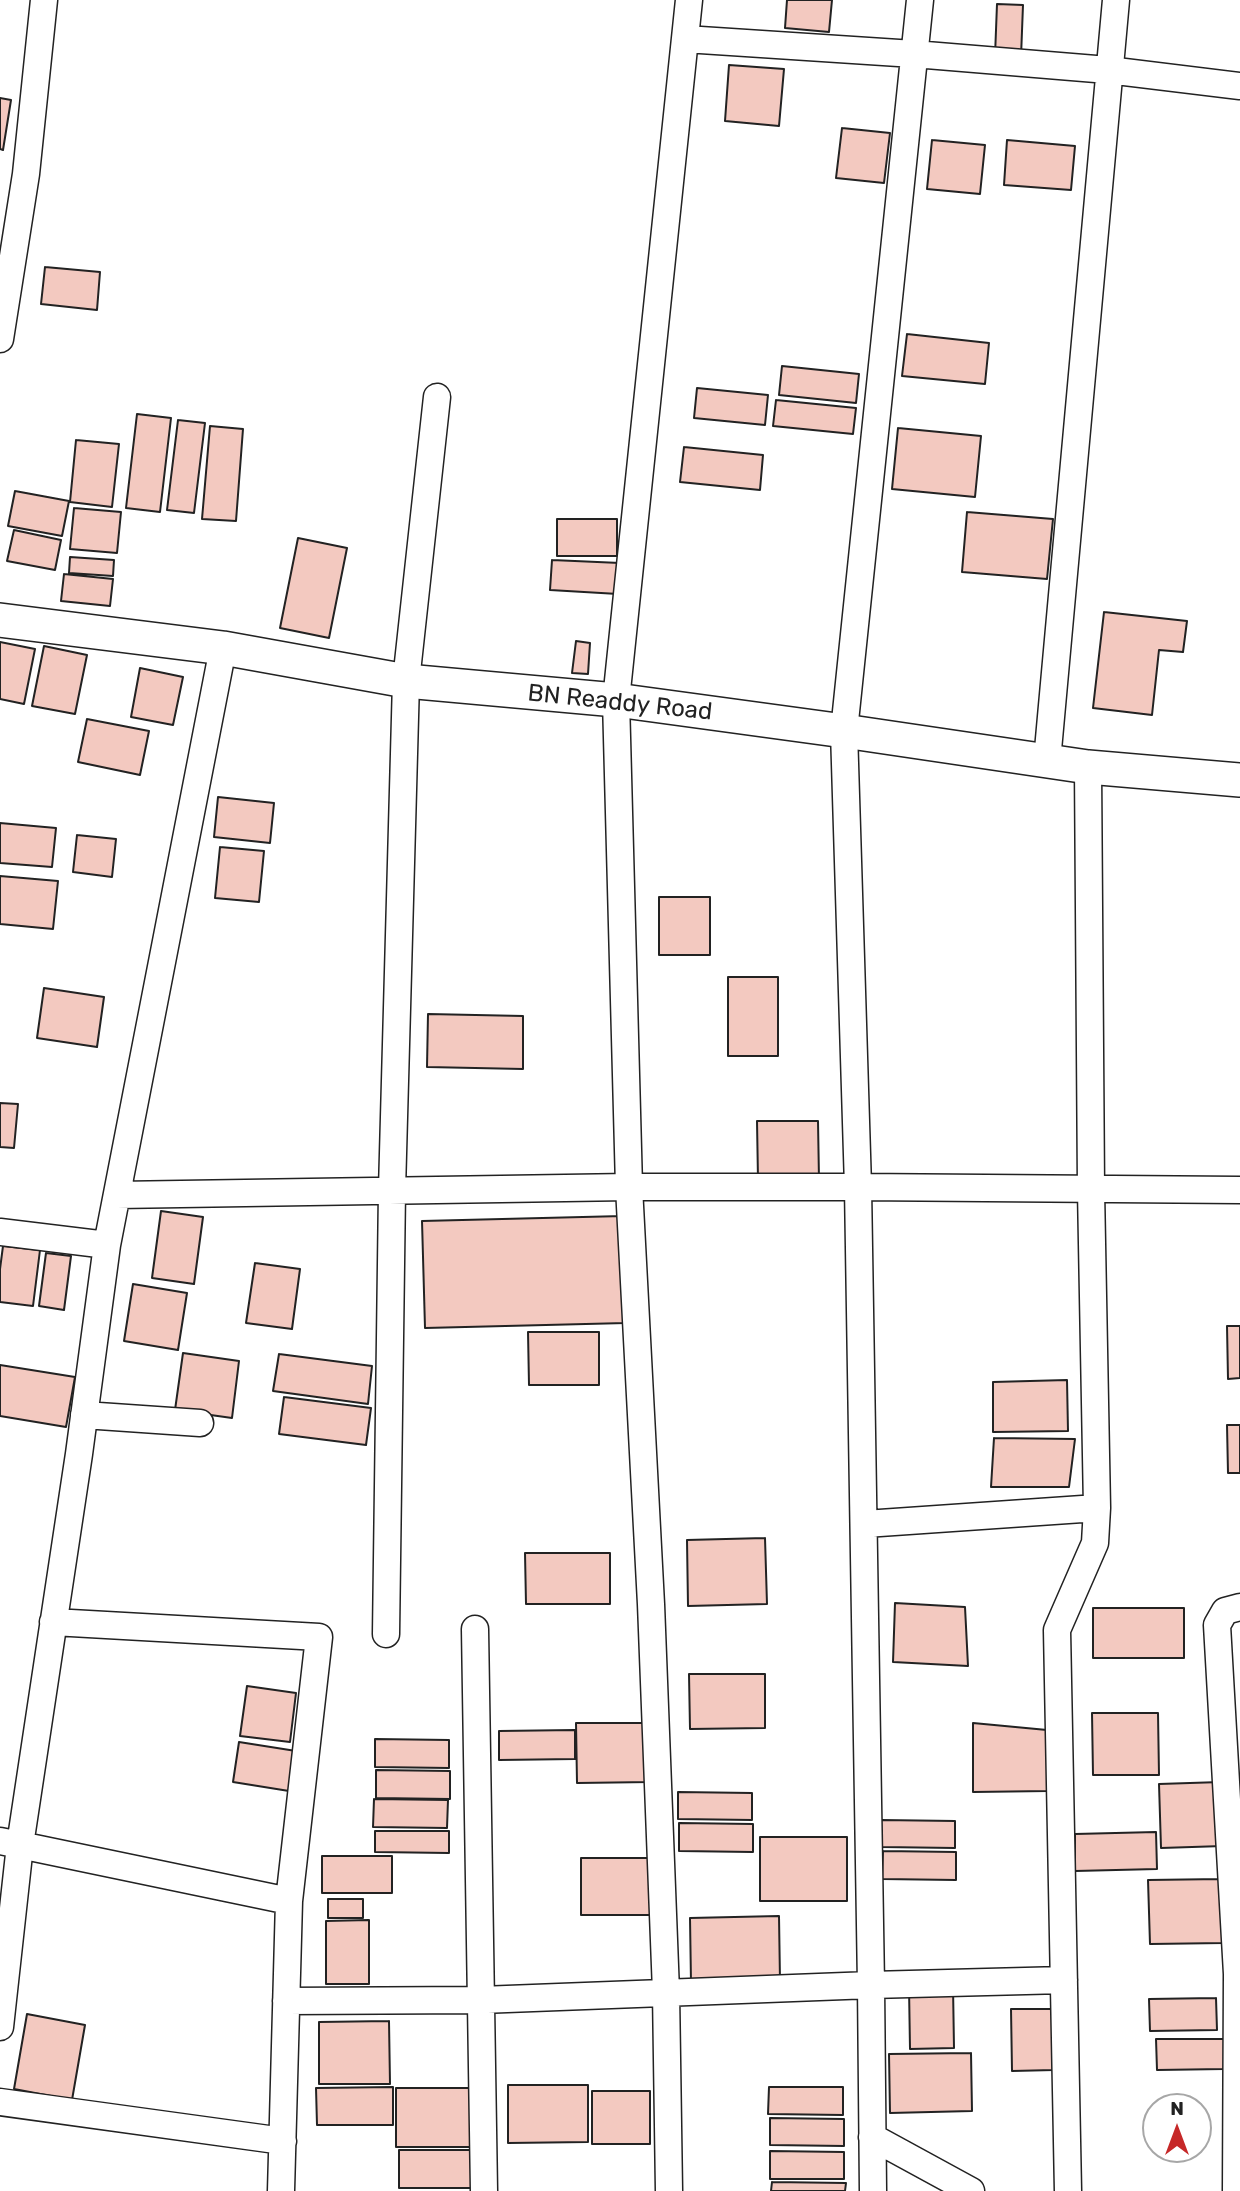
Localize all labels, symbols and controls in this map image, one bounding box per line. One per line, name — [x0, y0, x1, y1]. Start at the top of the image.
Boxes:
street label: BN Readdy Road — [526, 679, 714, 727]
north arrow — [1142, 2093, 1212, 2163]
text: N — [1170, 2097, 1184, 2120]

